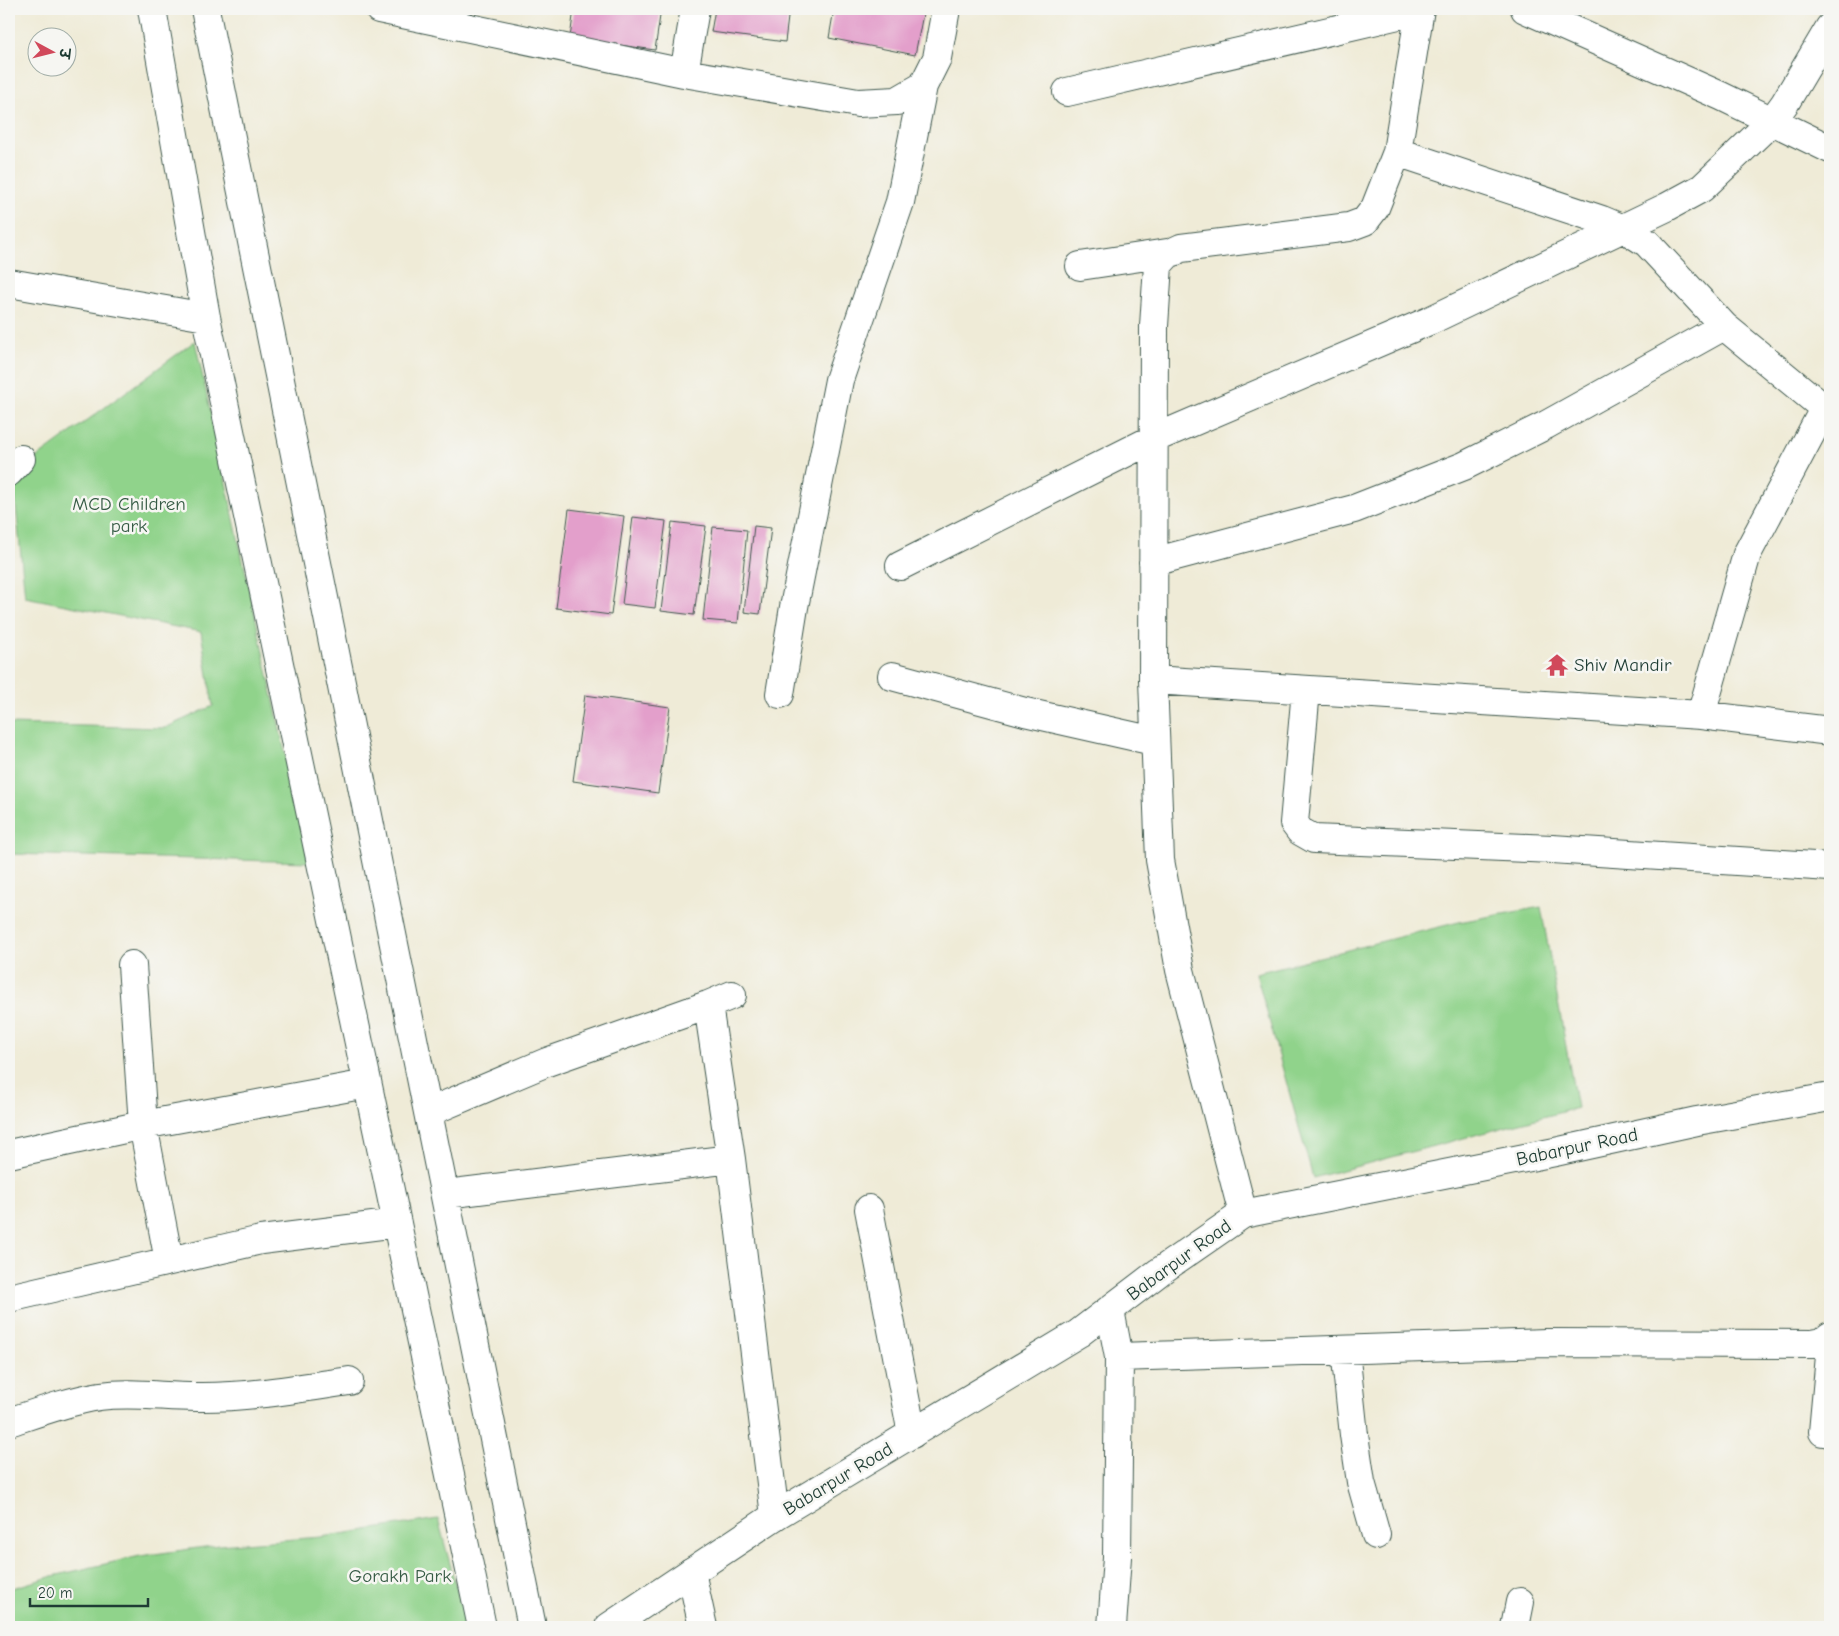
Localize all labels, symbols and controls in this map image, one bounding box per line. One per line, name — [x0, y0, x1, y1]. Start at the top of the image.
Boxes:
north arrow — [28, 28, 78, 78]
text: उ — [55, 46, 74, 61]
park label: MCD Children park — [72, 493, 186, 537]
temple icon: Shiv Mandir — [1544, 652, 1570, 678]
place label: Shiv Mandir — [1574, 654, 1672, 676]
street label: Babarpur Road — [1514, 1123, 1640, 1171]
street label: Babarpur Road — [1122, 1215, 1236, 1305]
street label: Babarpur Road — [779, 1438, 897, 1520]
park label: Gorakh Park — [349, 1565, 452, 1587]
scale bar — [30, 1576, 148, 1608]
text: 20 m — [38, 1584, 72, 1602]

